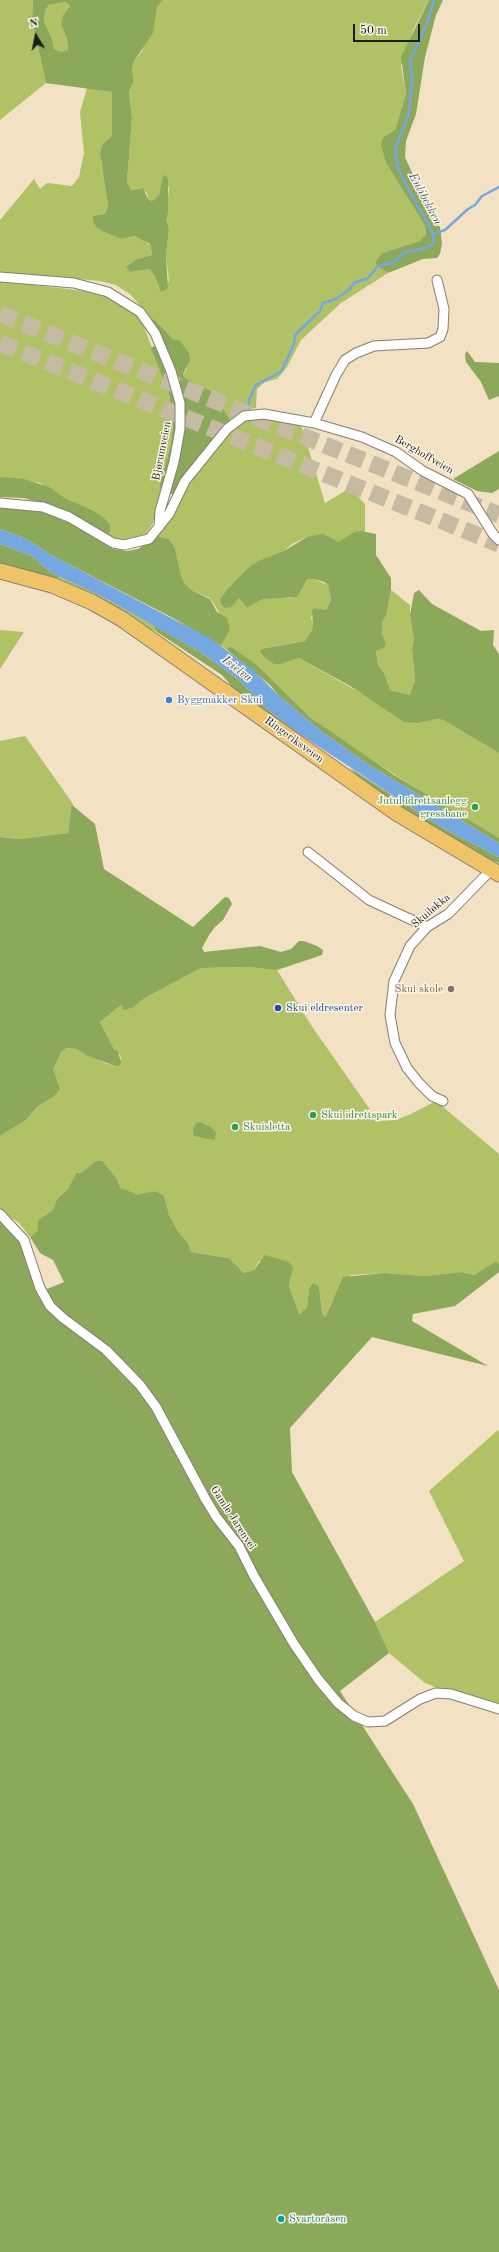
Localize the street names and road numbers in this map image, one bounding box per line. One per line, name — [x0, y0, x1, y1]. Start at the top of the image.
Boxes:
street label: Bjørumveien — [150, 420, 174, 482]
street label: Berghoffveien — [392, 433, 456, 477]
street label: Ringeriksveien — [262, 714, 326, 766]
street label: Skuiløkka — [409, 891, 453, 931]
street label: Gamle Jarenvei — [207, 1484, 259, 1552]

